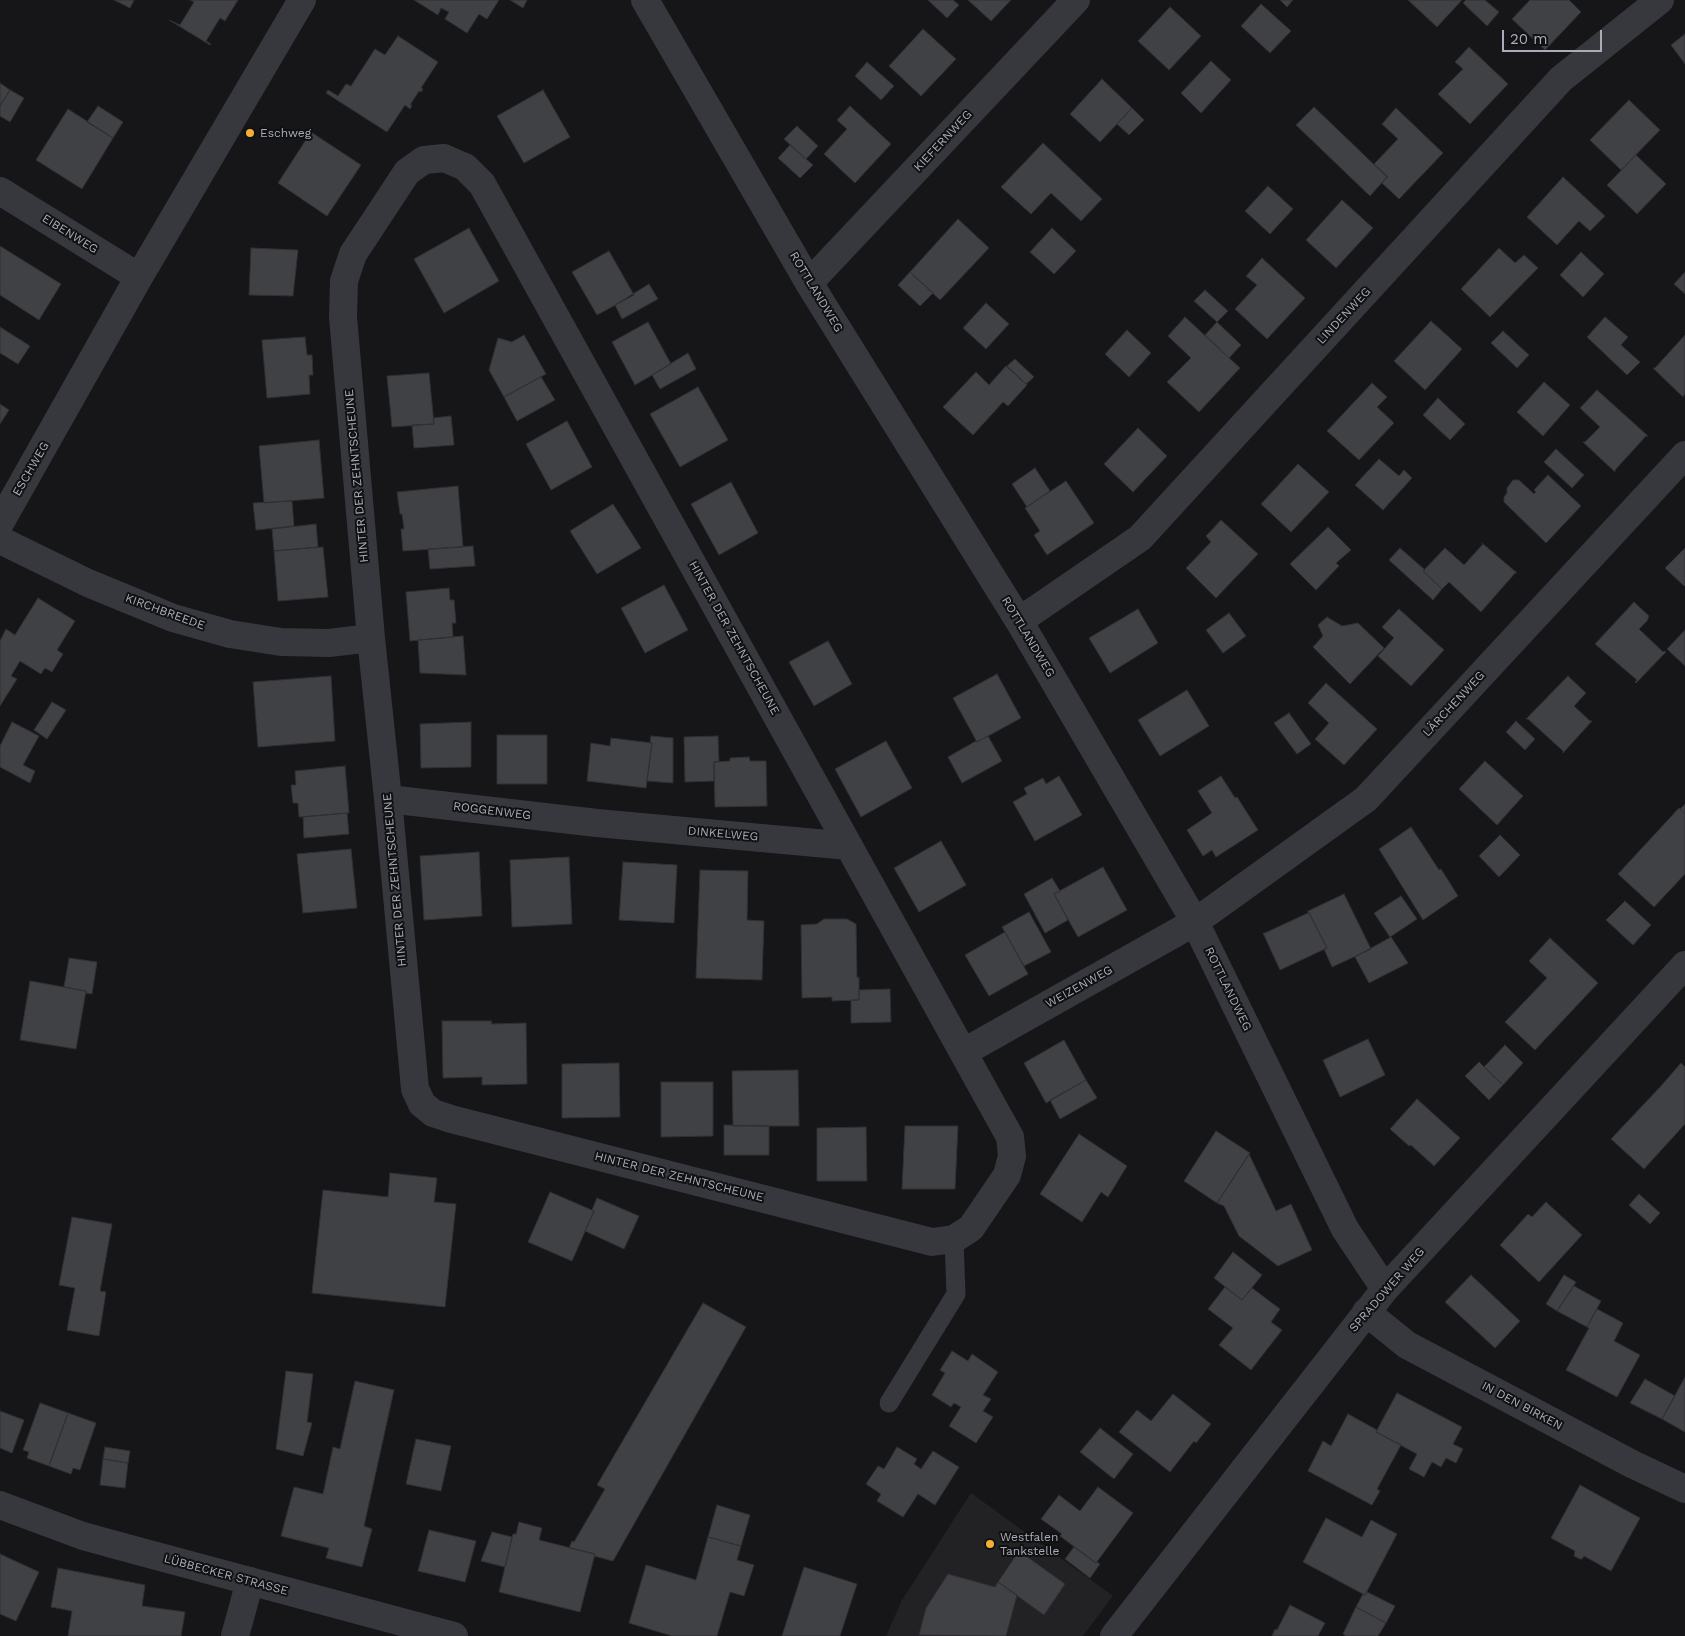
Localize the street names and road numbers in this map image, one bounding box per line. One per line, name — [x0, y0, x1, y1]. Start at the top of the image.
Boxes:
street label: KIEFERNWEG — [911, 107, 975, 175]
street label: EIBENWEG — [39, 211, 101, 257]
street label: ROTTLANDWEG — [786, 249, 846, 335]
street label: LINDENWEG — [1314, 285, 1374, 347]
street label: HINTER DER ZEHNTSCHEUNE — [342, 389, 372, 563]
street label: ESCHWEG — [10, 439, 52, 499]
street label: HINTER DER ZEHNTSCHEUNE — [686, 559, 782, 717]
street label: KIRCHBREEDE — [123, 591, 207, 633]
street label: ROTTLANDWEG — [998, 594, 1058, 680]
street label: LÄRCHENWEG — [1420, 668, 1488, 740]
street label: HINTER DER ZEHNTSCHEUNE — [380, 793, 410, 967]
street label: ROGGENWEG — [452, 799, 532, 823]
street label: DINKELWEG — [687, 824, 759, 844]
street label: ROTTLANDWEG — [1202, 945, 1254, 1033]
street label: WEIZENWEG — [1043, 963, 1115, 1011]
street label: HINTER DER ZEHNTSCHEUNE — [593, 1149, 765, 1205]
street label: SPRADOWER WEG — [1346, 1245, 1428, 1335]
street label: IN DEN BIRKEN — [1479, 1379, 1565, 1433]
street label: LÜBBECKER STRASSE — [162, 1551, 290, 1599]

